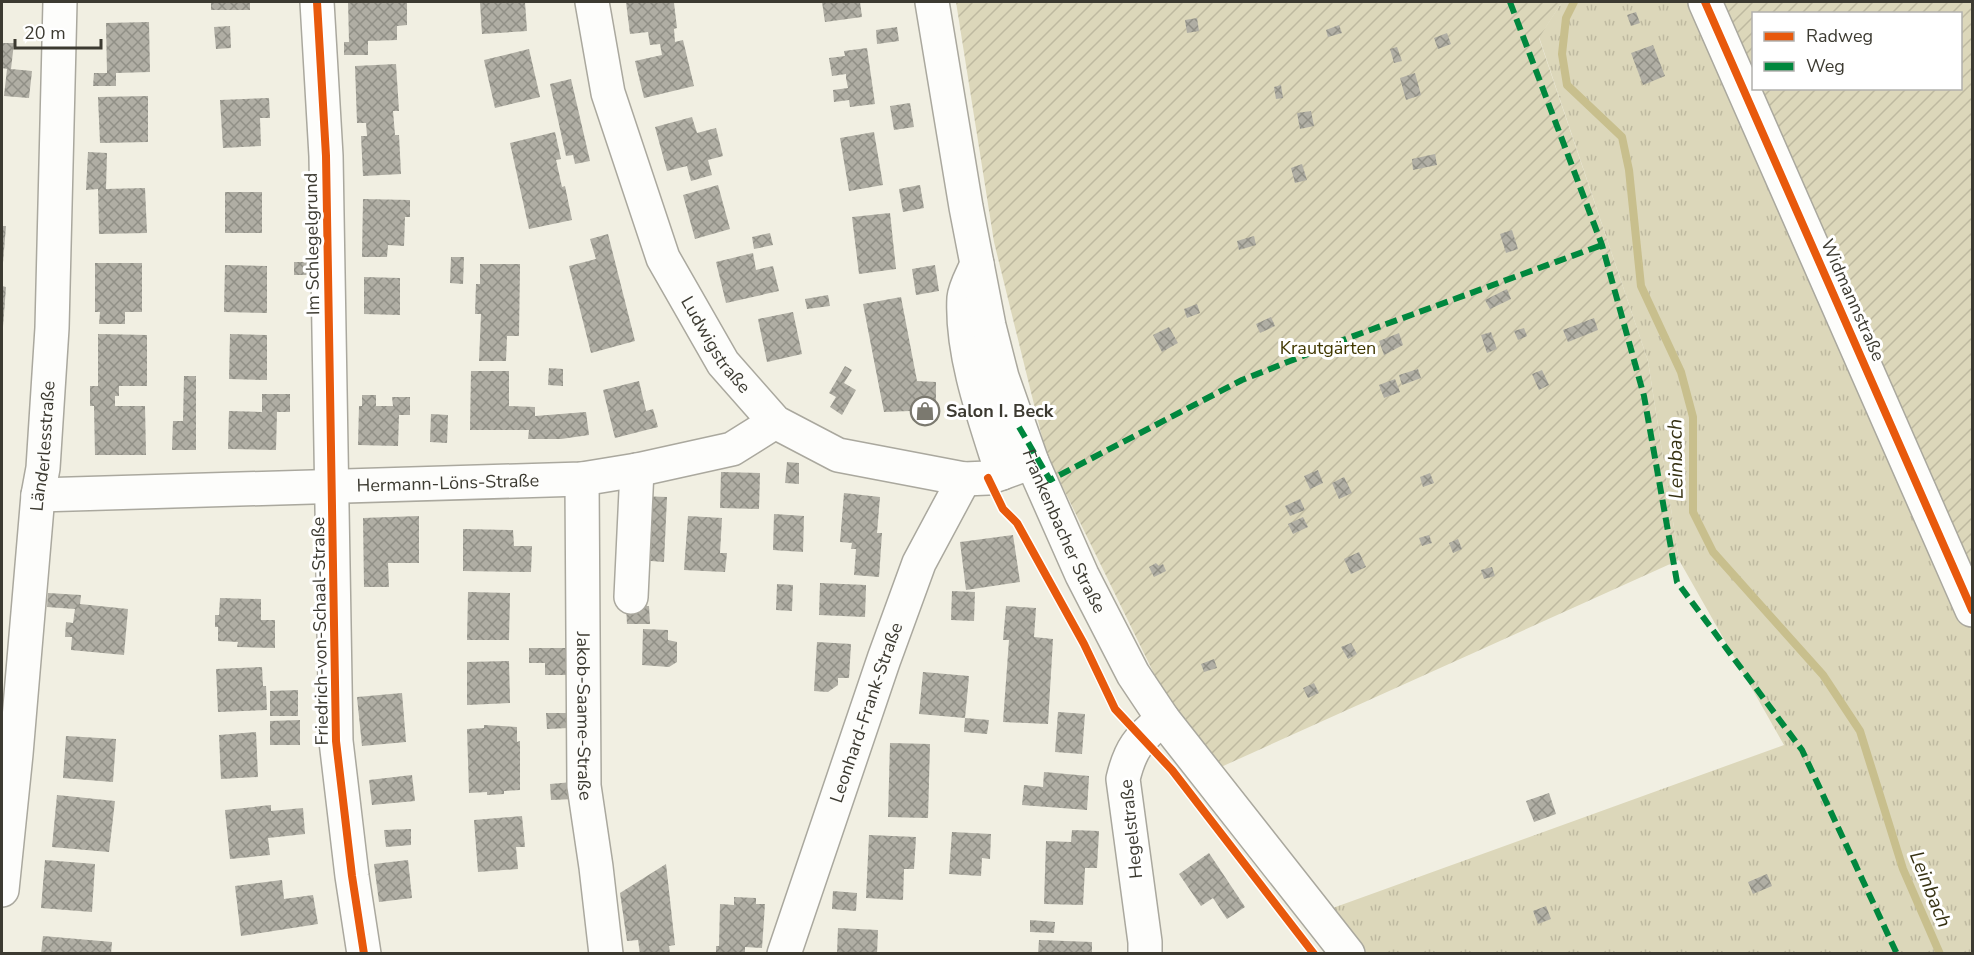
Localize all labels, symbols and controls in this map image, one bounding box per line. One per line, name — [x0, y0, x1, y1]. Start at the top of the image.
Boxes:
scale bar — [15, 12, 100, 50]
legend — [1752, 12, 1962, 90]
text: 20 m — [24, 21, 66, 45]
text: Radweg — [1806, 24, 1873, 48]
text: Weg — [1806, 54, 1845, 78]
street label: Im Schlegelgrund — [299, 173, 325, 315]
street label: Widmannstraße — [1815, 235, 1891, 365]
street label: Ludwigstraße — [675, 292, 756, 398]
park label: Krautgärten — [1280, 336, 1376, 360]
street label: Länderlesstraße — [25, 380, 61, 512]
shop icon: Salon I. Beck — [909, 395, 941, 427]
place label: Salon I. Beck — [946, 399, 1054, 423]
water label: Leinbach — [1661, 419, 1690, 499]
street label: Frankenbacher Straße — [1016, 446, 1112, 617]
street label: Hermann-Löns-Straße — [356, 468, 539, 498]
street label: Friedrich-von-Schaal-Straße — [306, 517, 334, 745]
street label: Leonhard-Frank-Straße — [824, 619, 908, 806]
street label: Jakob-Saame-Straße — [571, 631, 598, 802]
street label: Hegelstraße — [1114, 778, 1148, 880]
water label: Leinbach — [1903, 847, 1958, 931]

